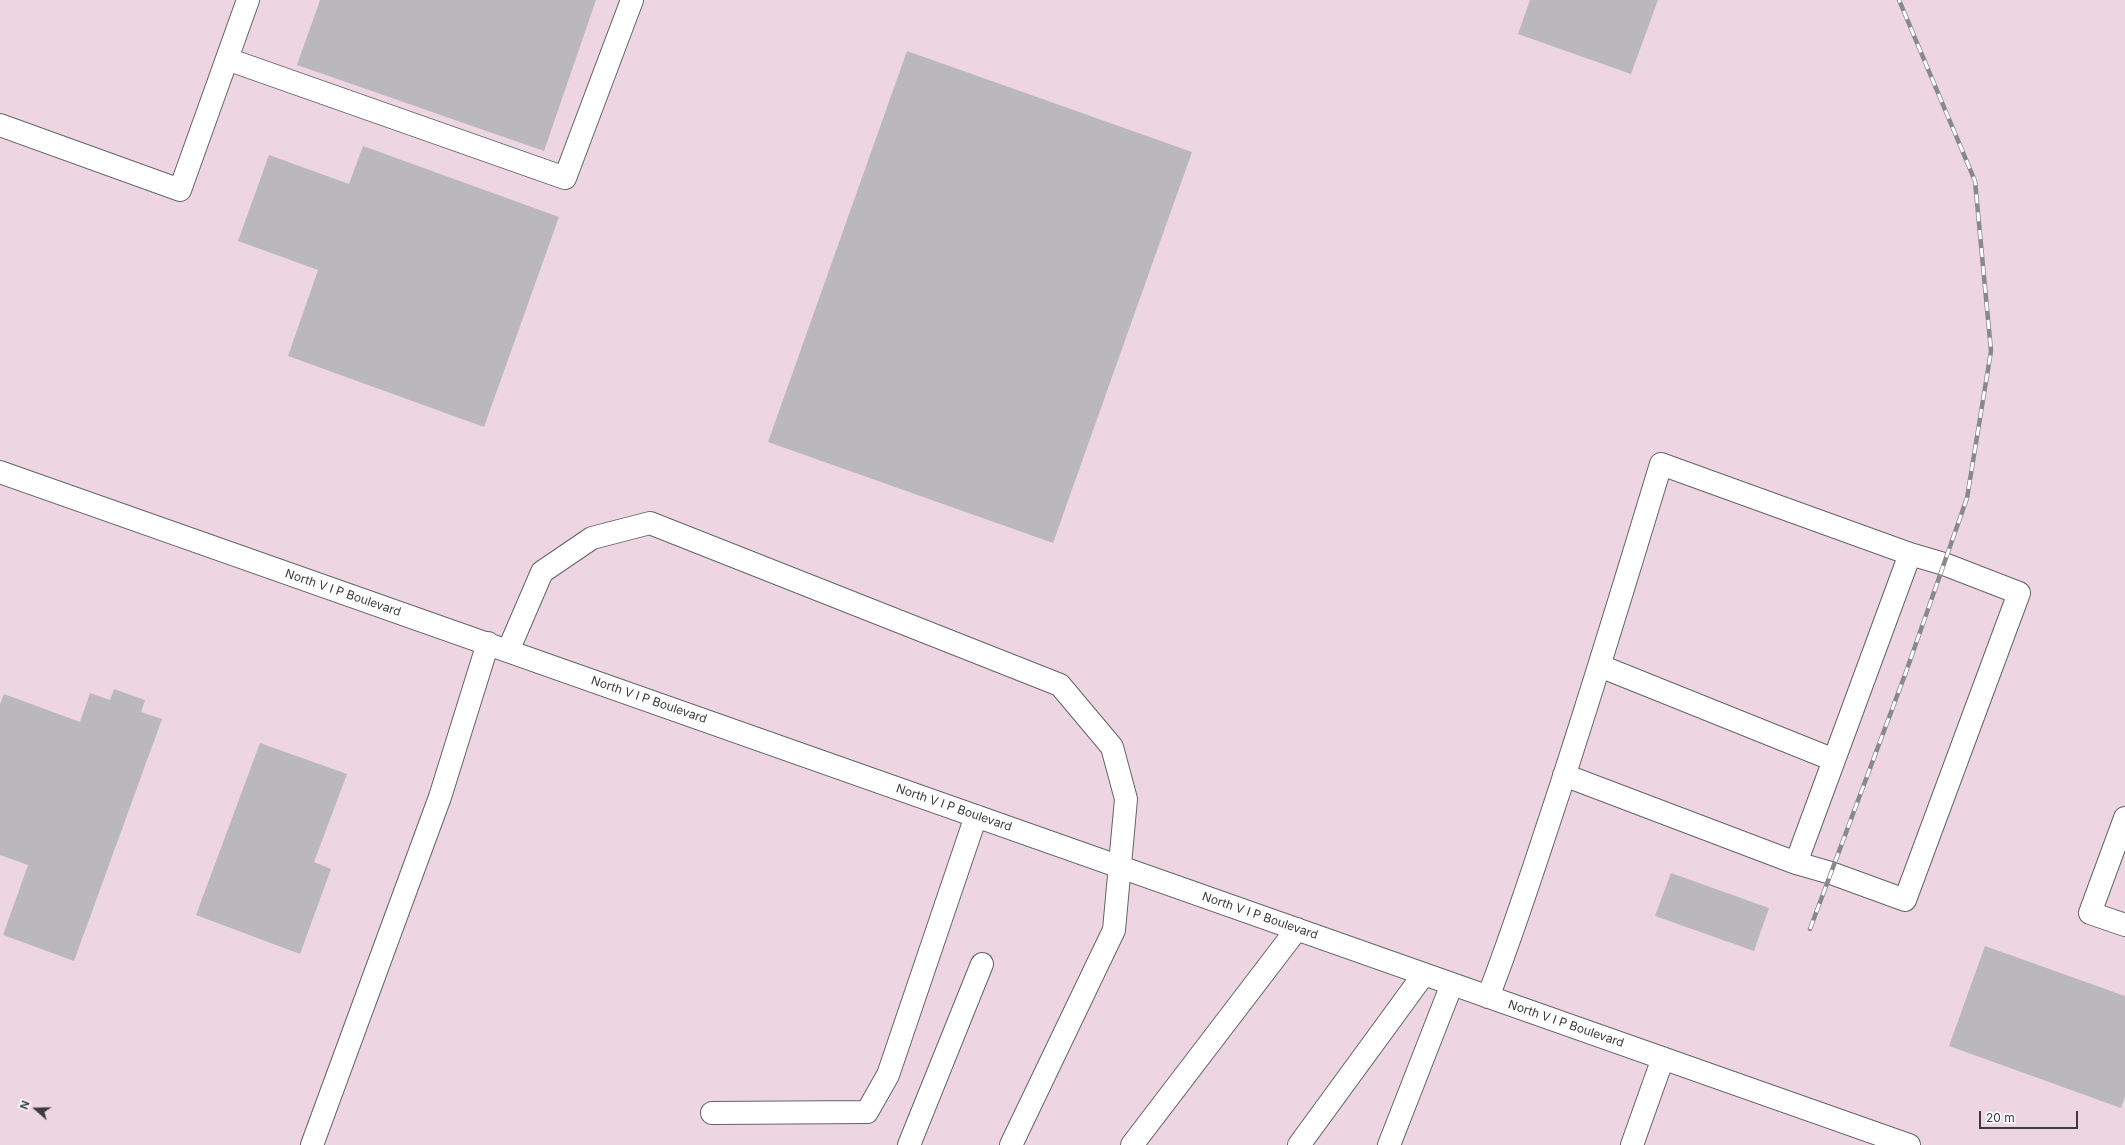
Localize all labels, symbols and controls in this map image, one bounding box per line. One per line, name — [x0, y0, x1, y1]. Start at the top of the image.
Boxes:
street label: North V I P Boulevard — [283, 566, 403, 620]
street label: North V I P Boulevard — [589, 673, 709, 727]
street label: North V I P Boulevard — [894, 781, 1014, 835]
street label: North V I P Boulevard — [1200, 889, 1320, 943]
street label: North V I P Boulevard — [1506, 997, 1626, 1051]
north arrow — [16, 1089, 56, 1129]
text: N — [17, 1099, 33, 1111]
scale bar — [1981, 1103, 2080, 1129]
text: 20 m — [1986, 1110, 2015, 1125]

